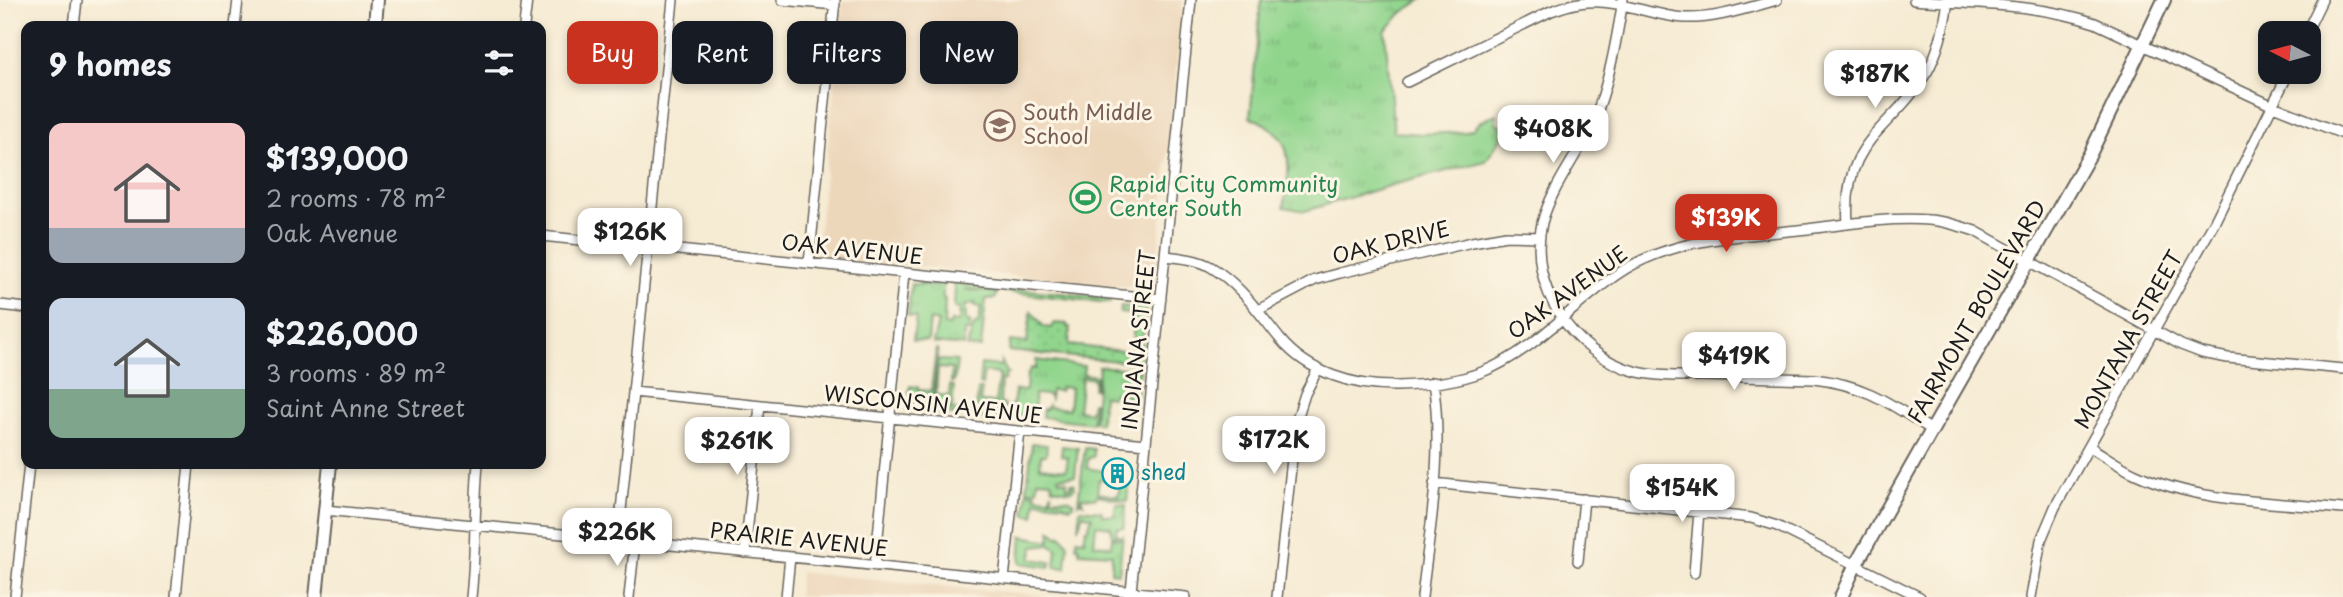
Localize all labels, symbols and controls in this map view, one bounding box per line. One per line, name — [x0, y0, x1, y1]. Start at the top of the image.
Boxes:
chip: Buy — [567, 21, 658, 84]
chip: Rent — [672, 21, 773, 84]
chip: Filters — [787, 21, 906, 84]
chip: New — [920, 21, 1018, 84]
north arrow — [2258, 21, 2320, 84]
map controls — [2258, 21, 2321, 84]
text: 9 homes — [49, 41, 171, 86]
icon: filters — [480, 44, 518, 82]
pin: $187K — [1826, 50, 1924, 110]
text: $187K — [1840, 55, 1910, 90]
place label: South Middle School — [1023, 95, 1153, 151]
pin: $408K — [1504, 106, 1602, 165]
school or university icon: South Middle School — [983, 108, 1017, 142]
text: $408K — [1513, 110, 1593, 145]
text: $139,000 — [266, 135, 408, 180]
icon: home — [105, 151, 189, 235]
place label: Rapid City Community Center South — [1109, 167, 1338, 223]
text: 2 rooms · 78 m² — [266, 180, 446, 215]
sports icon: Rapid City Community Center South — [1069, 180, 1103, 214]
street label: FAIRMONT BOULEVARD — [1898, 193, 2053, 429]
pin: $139K — [1677, 194, 1775, 254]
text: $139K — [1691, 199, 1761, 234]
pin: $126K — [581, 208, 679, 268]
street label: OAK DRIVE — [1328, 211, 1453, 271]
text: $126K — [593, 213, 667, 248]
text: Oak Avenue — [266, 215, 398, 250]
street label: OAK AVENUE — [780, 225, 924, 271]
street label: OAK AVENUE — [1500, 237, 1634, 346]
street label: MONTANA STREET — [2065, 244, 2190, 434]
street label: INDIANA STREET — [1112, 248, 1162, 431]
text: $226,000 — [266, 310, 418, 355]
icon: home — [105, 326, 189, 410]
pin: $419K — [1685, 332, 1783, 392]
text: $419K — [1698, 337, 1770, 372]
text: 3 rooms · 89 m² — [266, 355, 446, 390]
street label: WISCONSIN AVENUE — [822, 376, 1044, 430]
text: Saint Anne Street — [266, 390, 465, 425]
pin: $172K — [1225, 416, 1323, 476]
pin: $261K — [688, 418, 786, 477]
text: $172K — [1238, 421, 1310, 456]
text: $261K — [701, 422, 773, 457]
place label: shed — [1141, 455, 1187, 487]
building icon: shed — [1101, 456, 1135, 490]
pin: $154K — [1633, 464, 1731, 524]
text: $154K — [1646, 469, 1718, 504]
pin: $226K — [568, 508, 666, 568]
text: $226K — [578, 513, 656, 548]
street label: PRAIRIE AVENUE — [709, 513, 890, 563]

